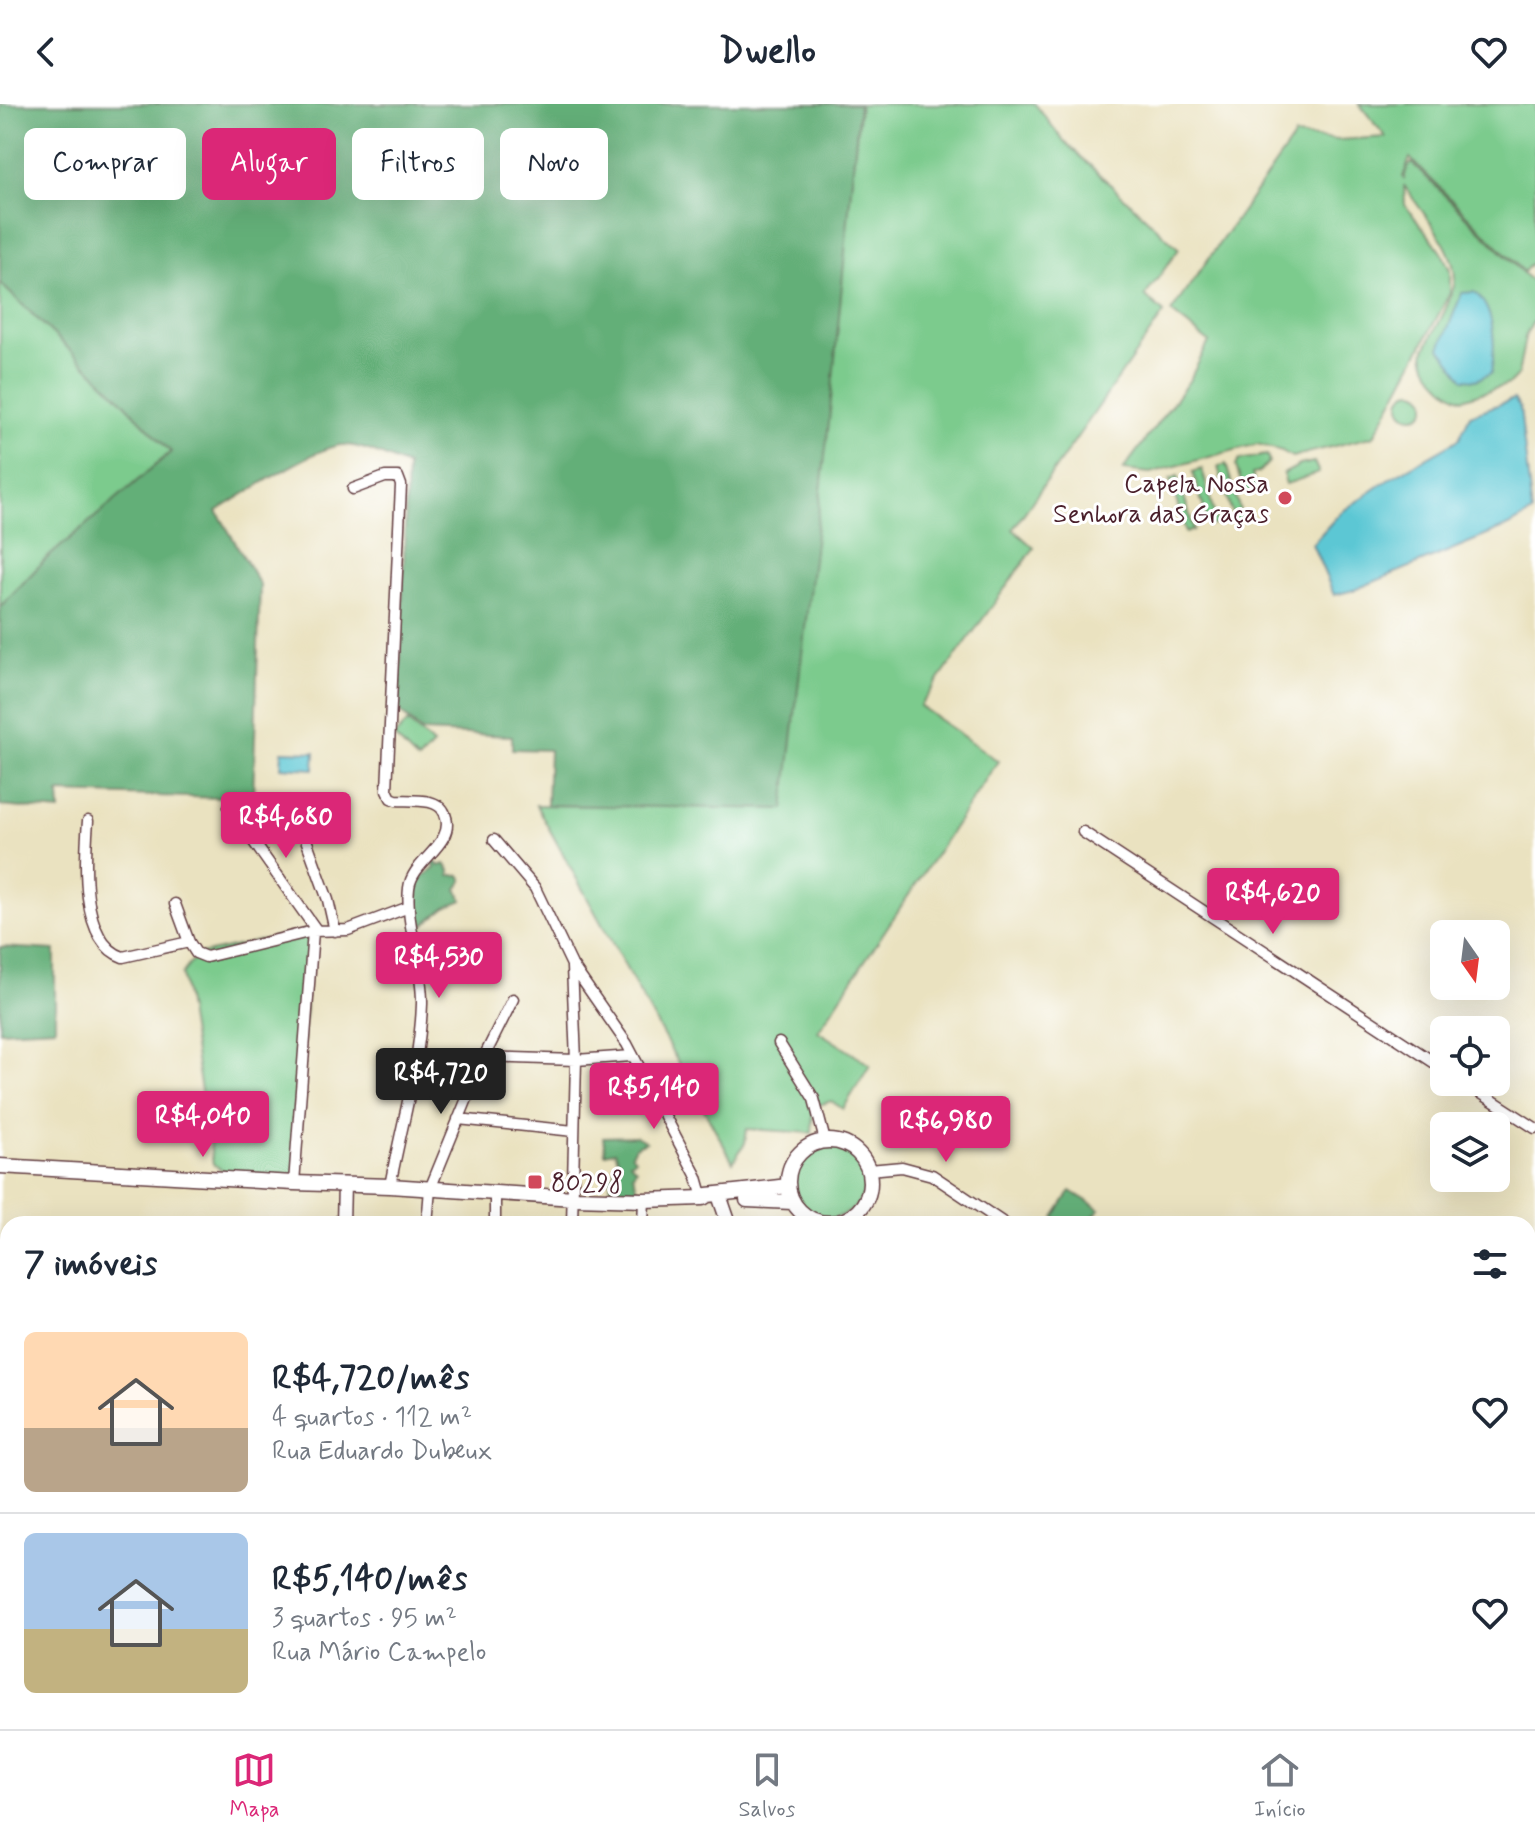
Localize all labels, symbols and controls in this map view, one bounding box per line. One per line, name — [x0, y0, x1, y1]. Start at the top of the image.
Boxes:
text: Dwello — [719, 29, 816, 76]
icon: back — [24, 30, 68, 74]
icon: heart — [1467, 30, 1511, 74]
chip: Comprar — [24, 128, 186, 200]
chip: Alugar — [202, 128, 336, 200]
chip: Filtros — [352, 128, 484, 200]
chip: Novo — [500, 128, 608, 200]
place label: Capela Nossa Senhora das Graças — [1053, 468, 1269, 532]
marker: Capela Nossa Senhora das Graças — [1276, 489, 1294, 507]
pin: R$4,680 — [212, 792, 360, 860]
text: R$4,680 — [239, 801, 333, 835]
pin: R$4,620 — [1199, 868, 1347, 936]
text: R$4,620 — [1225, 877, 1321, 911]
north arrow — [1430, 920, 1510, 1000]
map controls — [1430, 920, 1510, 1192]
pin: R$4,530 — [365, 932, 513, 1000]
text: R$4,530 — [394, 941, 484, 975]
button: locate — [1430, 1016, 1510, 1096]
pin: R$4,720 — [367, 1048, 515, 1116]
text: R$4,720 — [394, 1057, 488, 1091]
pin: R$5,140 — [580, 1063, 728, 1131]
text: R$5,140 — [608, 1072, 700, 1106]
pin: R$4,040 — [129, 1091, 277, 1159]
pin: R$6,980 — [872, 1096, 1020, 1164]
text: R$4,040 — [155, 1100, 251, 1134]
text: R$6,980 — [899, 1105, 993, 1139]
button: layers — [1430, 1112, 1510, 1192]
place label: 80298 — [551, 1167, 623, 1201]
marker: 80298 — [526, 1173, 544, 1191]
text: 7 imóveis — [24, 1242, 157, 1287]
icon: filters — [1468, 1242, 1512, 1286]
text: R$4,720/mês — [272, 1356, 469, 1401]
icon: home — [88, 1364, 184, 1460]
icon: heart — [1468, 1390, 1512, 1434]
text: 4 quartos · 112 m² — [272, 1401, 472, 1435]
text: Rua Eduardo Dubeux — [272, 1435, 492, 1469]
text: R$5,140/mês — [272, 1557, 467, 1602]
icon: home — [88, 1565, 184, 1661]
icon: heart — [1468, 1591, 1512, 1635]
text: 3 quartos · 95 m² — [272, 1602, 457, 1636]
text: Rua Mário Campelo — [272, 1636, 486, 1670]
tab: Mapa — [229, 1748, 280, 1824]
tab: Salvos — [738, 1748, 795, 1824]
tab: Início — [1254, 1748, 1306, 1824]

